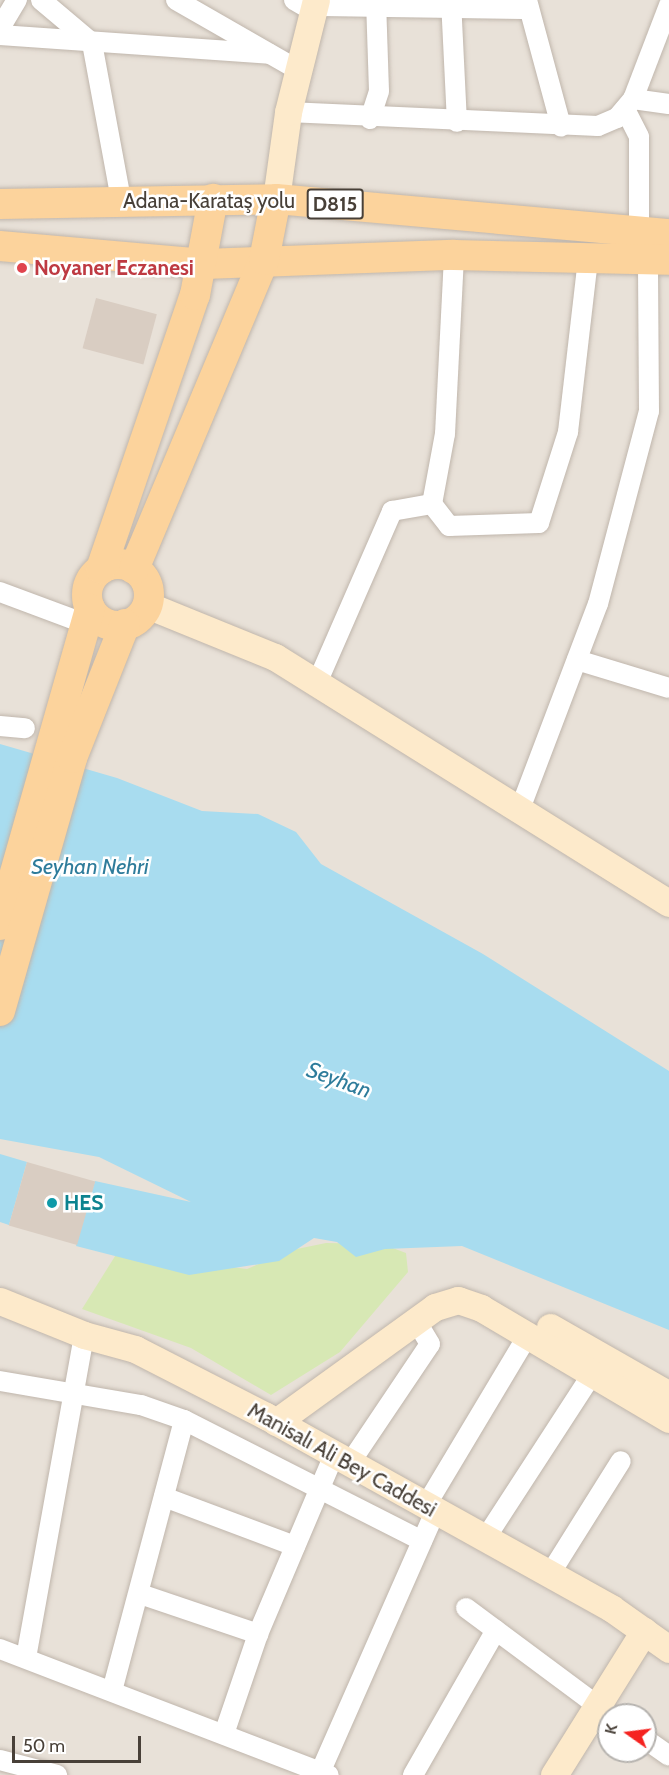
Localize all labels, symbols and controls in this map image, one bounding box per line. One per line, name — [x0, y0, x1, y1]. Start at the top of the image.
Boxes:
road number: D815 — [306, 187, 364, 221]
street label: Adana-Karataş yolu — [123, 188, 295, 214]
place label: Noyaner Eczanesi — [34, 255, 194, 281]
marker: Noyaner Eczanesi — [15, 261, 29, 275]
water label: Seyhan Nehri — [31, 854, 149, 880]
water label: Seyhan — [303, 1056, 375, 1104]
place label: HES — [64, 1190, 103, 1216]
marker: HES — [45, 1196, 59, 1210]
street label: Manisalı Ali Bey Caddesi — [243, 1398, 441, 1522]
north arrow — [597, 1703, 657, 1763]
text: K — [601, 1722, 621, 1736]
scale bar — [15, 1724, 144, 1762]
text: 50 m — [23, 1735, 65, 1757]

